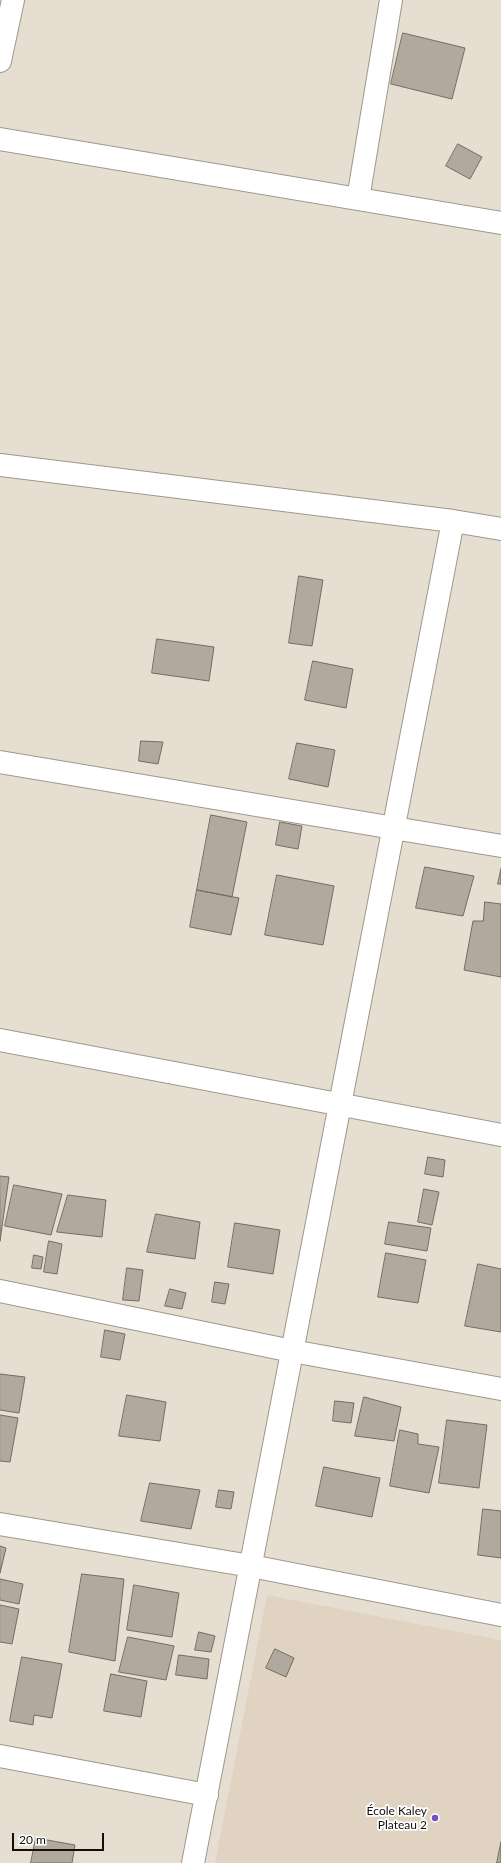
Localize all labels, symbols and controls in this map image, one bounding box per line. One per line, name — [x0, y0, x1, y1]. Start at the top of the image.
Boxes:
place label: École Kaley Plateau 2 — [367, 1804, 427, 1832]
marker: École Kaley Plateau 2 — [430, 1813, 440, 1823]
scale bar — [14, 1825, 106, 1851]
text: 20 m — [19, 1832, 46, 1847]

